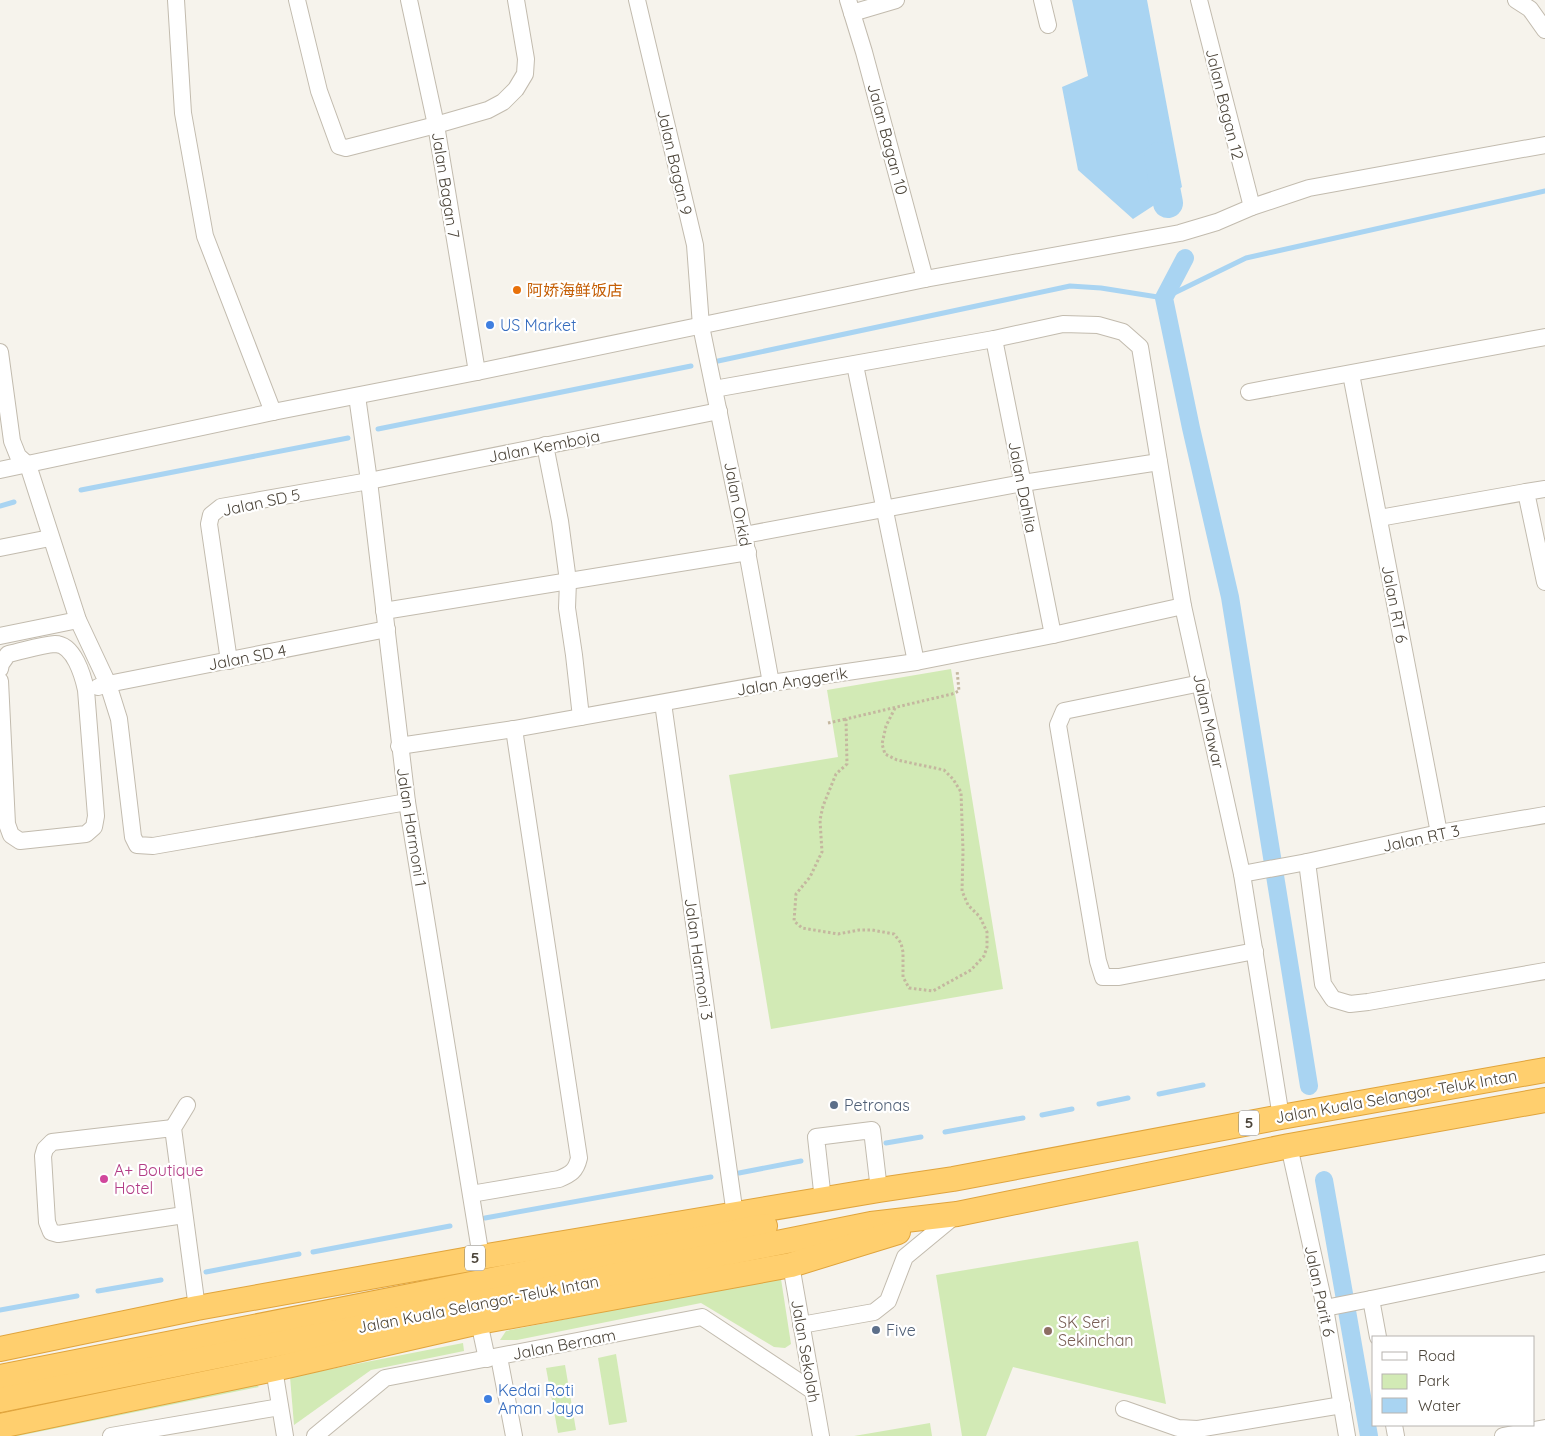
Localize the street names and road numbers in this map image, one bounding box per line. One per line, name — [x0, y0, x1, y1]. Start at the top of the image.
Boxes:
street label: Jalan Bagan 12 — [1202, 46, 1249, 162]
street label: Jalan Bagan 10 — [864, 81, 912, 197]
street label: Jalan Bagan 9 — [653, 107, 697, 217]
street label: Jalan Bagan 7 — [428, 130, 464, 240]
street label: Jalan Kemboja — [486, 425, 602, 467]
street label: Jalan Dahlia — [1004, 439, 1042, 535]
street label: Jalan Orkid — [720, 460, 756, 548]
street label: Jalan SD 5 — [220, 484, 302, 520]
street label: Jalan RT 6 — [1378, 563, 1412, 645]
street label: Jalan SD 4 — [206, 640, 288, 674]
street label: Jalan Anggerik — [735, 662, 849, 700]
street label: Jalan Mawar — [1189, 672, 1229, 770]
street label: Jalan Harmoni 1 — [393, 766, 431, 888]
street label: Jalan RT 3 — [1380, 820, 1462, 856]
street label: Jalan Harmoni 3 — [681, 897, 717, 1021]
street label: Jalan Kuala Selangor-Teluk Intan — [1273, 1065, 1519, 1127]
road number: 5 — [1239, 1110, 1259, 1136]
street label: Jalan Parit 6 — [1301, 1243, 1340, 1339]
road number: 5 — [465, 1246, 485, 1270]
street label: Jalan Kuala Selangor-Teluk Intan — [356, 1271, 600, 1337]
street label: Jalan Sekolah — [787, 1298, 825, 1404]
street label: Jalan Bernam — [511, 1324, 617, 1364]

